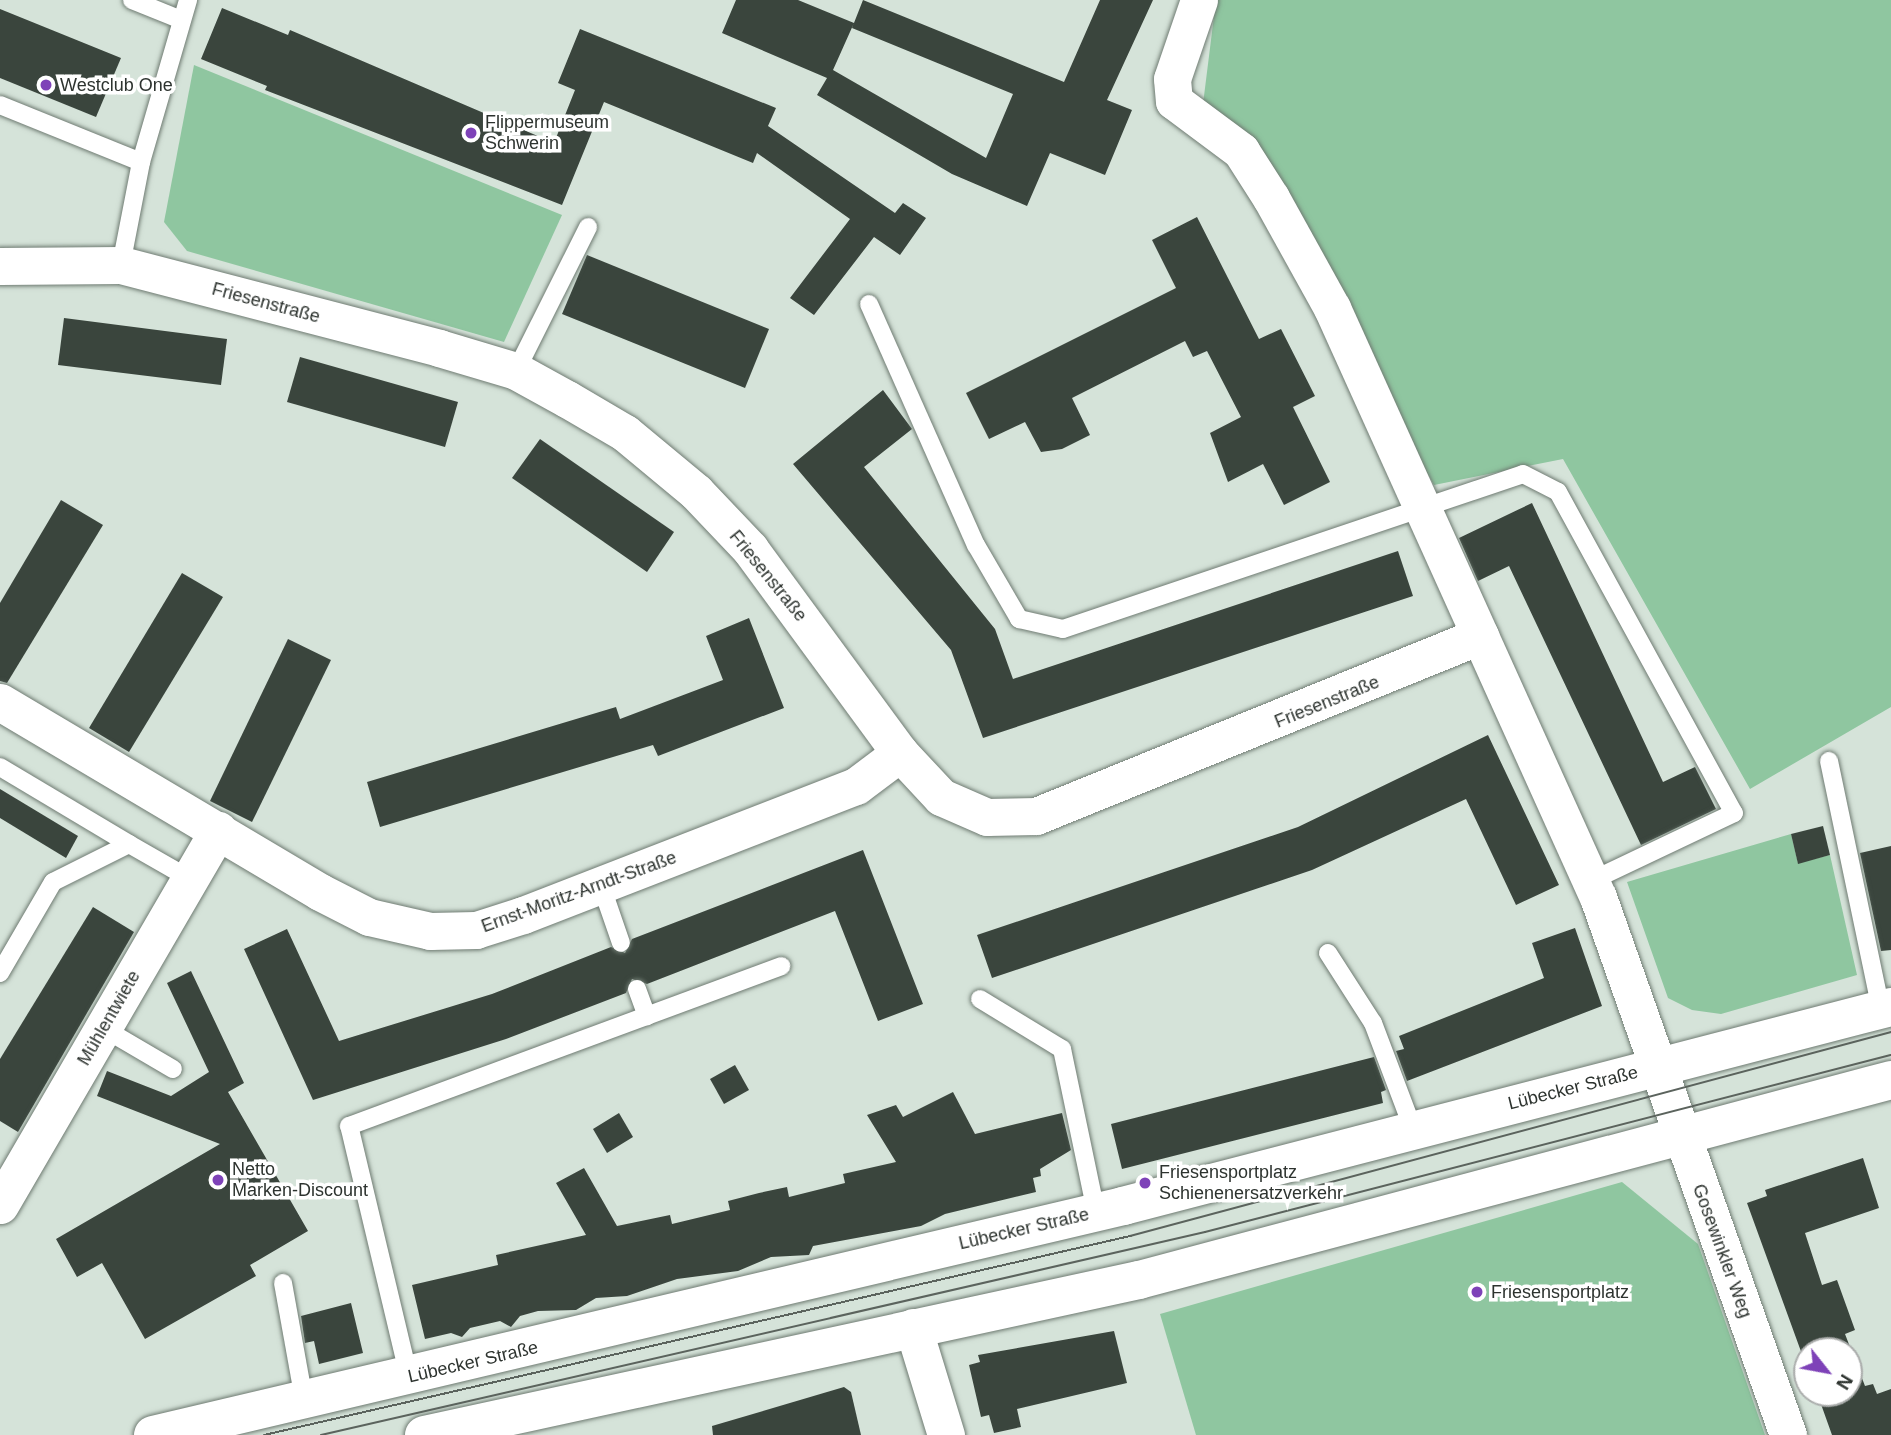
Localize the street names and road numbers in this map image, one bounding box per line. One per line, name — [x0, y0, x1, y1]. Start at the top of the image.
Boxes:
street label: Friesenstraße — [210, 278, 322, 328]
street label: Friesenstraße — [725, 526, 811, 626]
street label: Friesenstraße — [1271, 671, 1383, 733]
street label: Ernst-Moritz-Arndt-Straße — [479, 847, 679, 937]
street label: Mühlentwiete — [73, 967, 145, 1069]
street label: Lübecker Straße — [1506, 1061, 1640, 1115]
street label: Gosewinkler Weg — [1688, 1181, 1756, 1321]
street label: Lübecker Straße — [957, 1204, 1091, 1254]
street label: Lübecker Straße — [406, 1337, 540, 1387]

